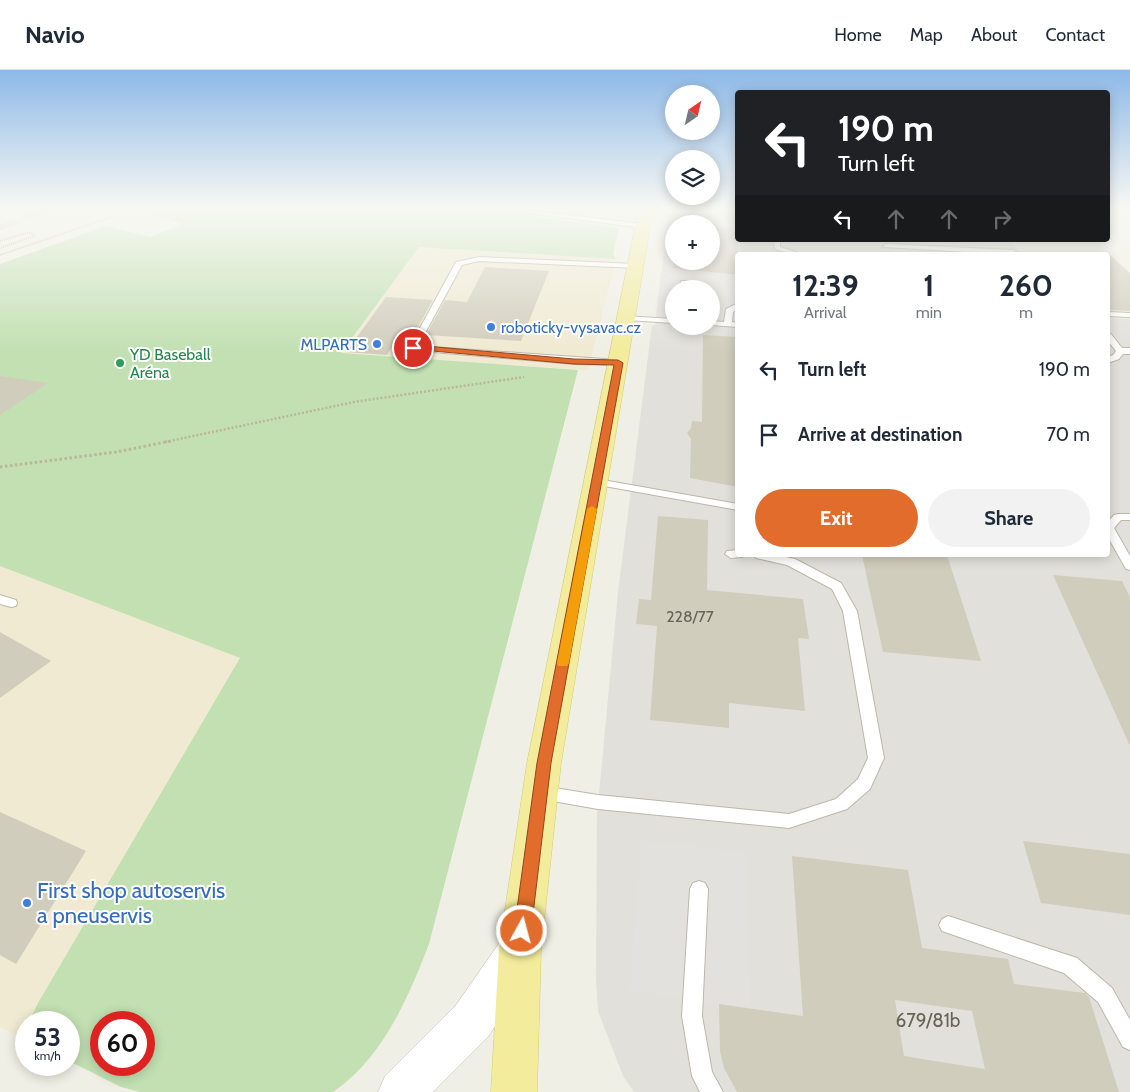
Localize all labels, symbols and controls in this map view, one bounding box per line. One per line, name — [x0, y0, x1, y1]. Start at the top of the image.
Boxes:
text: Navio — [25, 20, 85, 49]
text: Home — [834, 24, 882, 46]
text: Map — [910, 24, 943, 46]
text: About — [971, 24, 1017, 46]
text: Contact — [1045, 24, 1105, 46]
north arrow — [665, 85, 720, 140]
map controls — [665, 85, 720, 335]
text: 190 m — [838, 107, 934, 150]
icon: left — [755, 110, 820, 175]
button: layers — [665, 150, 720, 205]
text: Turn left — [838, 150, 915, 177]
icon: left — [829, 205, 857, 233]
icon: ahead — [882, 205, 910, 233]
icon: ahead — [935, 205, 963, 233]
icon: right — [988, 205, 1016, 233]
button: + — [665, 215, 720, 270]
text: 12:39 — [792, 267, 859, 304]
text: 1 — [923, 267, 934, 304]
text: 260 — [999, 267, 1053, 304]
button: − — [665, 280, 720, 335]
text: Arrival — [804, 303, 847, 322]
text: min — [916, 303, 942, 322]
text: m — [1019, 303, 1033, 322]
place label: roboticky-vysavac.cz — [501, 318, 642, 337]
marker: roboticky-vysavac.cz — [485, 321, 497, 333]
pin — [392, 327, 434, 369]
icon: arrive — [399, 334, 427, 362]
place label: MLPARTS — [300, 335, 367, 354]
marker: MLPARTS — [371, 338, 383, 350]
place label: YD Baseball Aréna — [129, 345, 211, 382]
icon: left — [755, 356, 783, 384]
marker: YD Baseball Aréna — [114, 357, 126, 369]
text: Turn left — [798, 358, 866, 381]
text: 190 m — [1039, 358, 1090, 381]
icon: arrive — [755, 421, 783, 449]
text: Arrive at destination — [798, 423, 962, 446]
text: 70 m — [1046, 423, 1090, 446]
button: Exit — [755, 489, 918, 547]
button: Share — [928, 489, 1090, 547]
house number: 228/77 — [666, 607, 714, 626]
place label: First shop autoservis a pneuservis — [37, 877, 225, 929]
marker: First shop autoservis a pneuservis — [21, 897, 33, 909]
position arrow — [495, 904, 547, 956]
house number: 679/81b — [896, 1009, 960, 1032]
speed limit sign: 60 — [90, 1011, 155, 1076]
text: 53 — [34, 1022, 61, 1052]
text: km/h — [34, 1048, 61, 1063]

